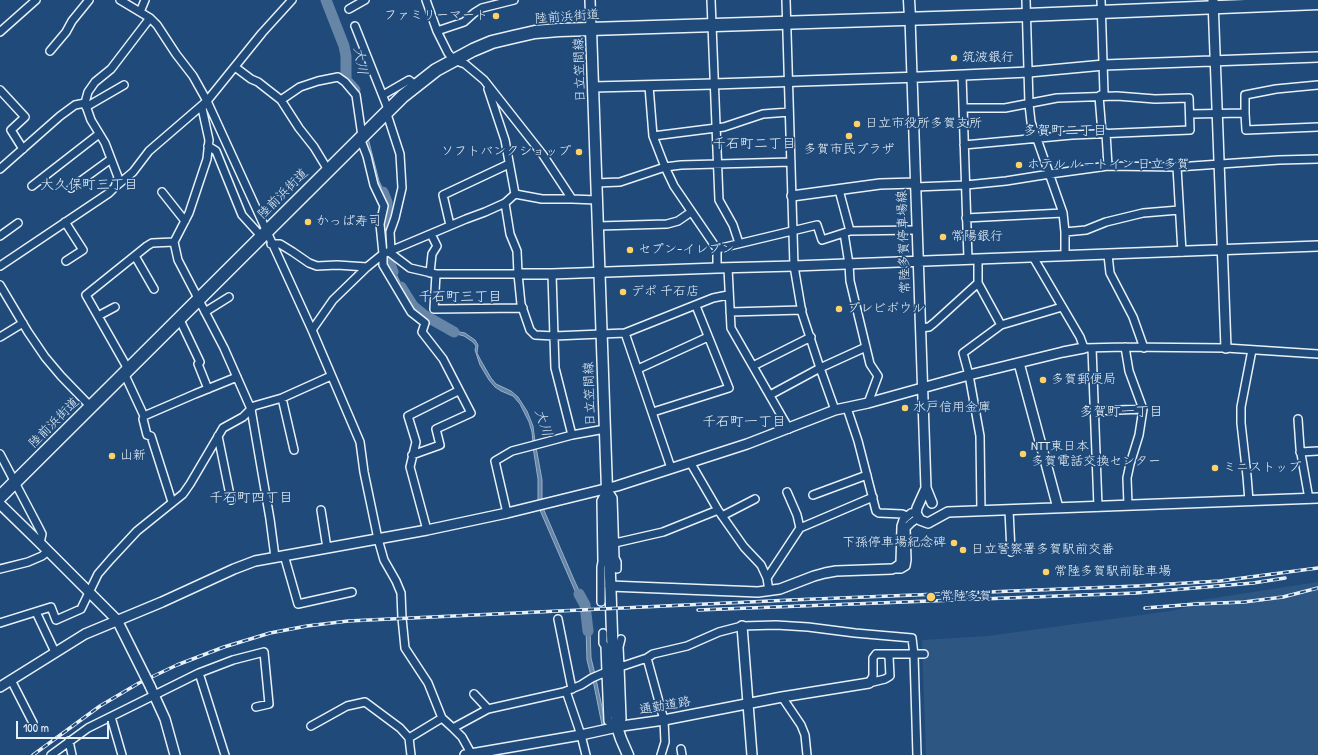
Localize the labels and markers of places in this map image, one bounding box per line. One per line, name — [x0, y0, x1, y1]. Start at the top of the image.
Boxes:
place label: ファミリーマート — [384, 8, 488, 24]
marker: ファミリーマート — [491, 11, 501, 21]
place label: 筑波銀行 — [962, 50, 1014, 66]
marker: 筑波銀行 — [949, 53, 959, 63]
place label: 日立市役所多賀支所 — [865, 116, 982, 132]
marker: 日立市役所多賀支所 — [852, 119, 862, 129]
marker: 多賀市民プラザ — [844, 131, 854, 141]
place label: 多賀市民プラザ — [804, 142, 894, 158]
place label: ソフトバンクショップ — [441, 144, 571, 160]
marker: ソフトバンクショップ — [574, 147, 584, 157]
place label: ホテル ルートイン 日立多賀 — [1027, 157, 1189, 173]
marker: ホテル ルートイン 日立多賀 — [1014, 160, 1024, 170]
place label: かっぱ寿司 — [316, 214, 381, 230]
marker: かっぱ寿司 — [303, 217, 313, 227]
place label: 常陽銀行 — [951, 229, 1003, 245]
marker: 常陽銀行 — [938, 232, 948, 242]
place label: セブン-イレブン — [638, 242, 734, 258]
marker: セブン-イレブン — [625, 245, 635, 255]
place label: デポ 千石店 — [631, 284, 699, 300]
marker: デポ 千石店 — [618, 287, 628, 297]
place label: プレビボウル — [847, 301, 925, 317]
marker: プレビボウル — [834, 304, 844, 314]
place label: 多賀郵便局 — [1051, 372, 1116, 388]
marker: 多賀郵便局 — [1038, 375, 1048, 385]
place label: 水戸信用金庫 — [913, 400, 991, 416]
marker: 水戸信用金庫 — [900, 403, 910, 413]
place label: NTT東日本 多賀電話交換センター — [1031, 439, 1161, 470]
place label: 山新 — [120, 448, 146, 464]
marker: NTT東日本 多賀電話交換センター — [1018, 449, 1028, 459]
marker: 山新 — [107, 451, 117, 461]
place label: ミニストップ — [1223, 460, 1301, 476]
marker: ミニストップ — [1210, 463, 1220, 473]
place label: 下孫停車場紀念碑 — [842, 535, 946, 551]
marker: 下孫停車場紀念碑 — [949, 538, 959, 548]
place label: 日立警察署多賀駅前交番 — [971, 542, 1114, 558]
marker: 日立警察署多賀駅前交番 — [958, 545, 968, 555]
place label: 常陸多賀駅前駐車場 — [1054, 564, 1171, 580]
marker: 常陸多賀駅前駐車場 — [1041, 567, 1051, 577]
place label: 常陸多賀 — [940, 589, 992, 605]
marker: 常陸多賀 — [925, 591, 937, 603]

